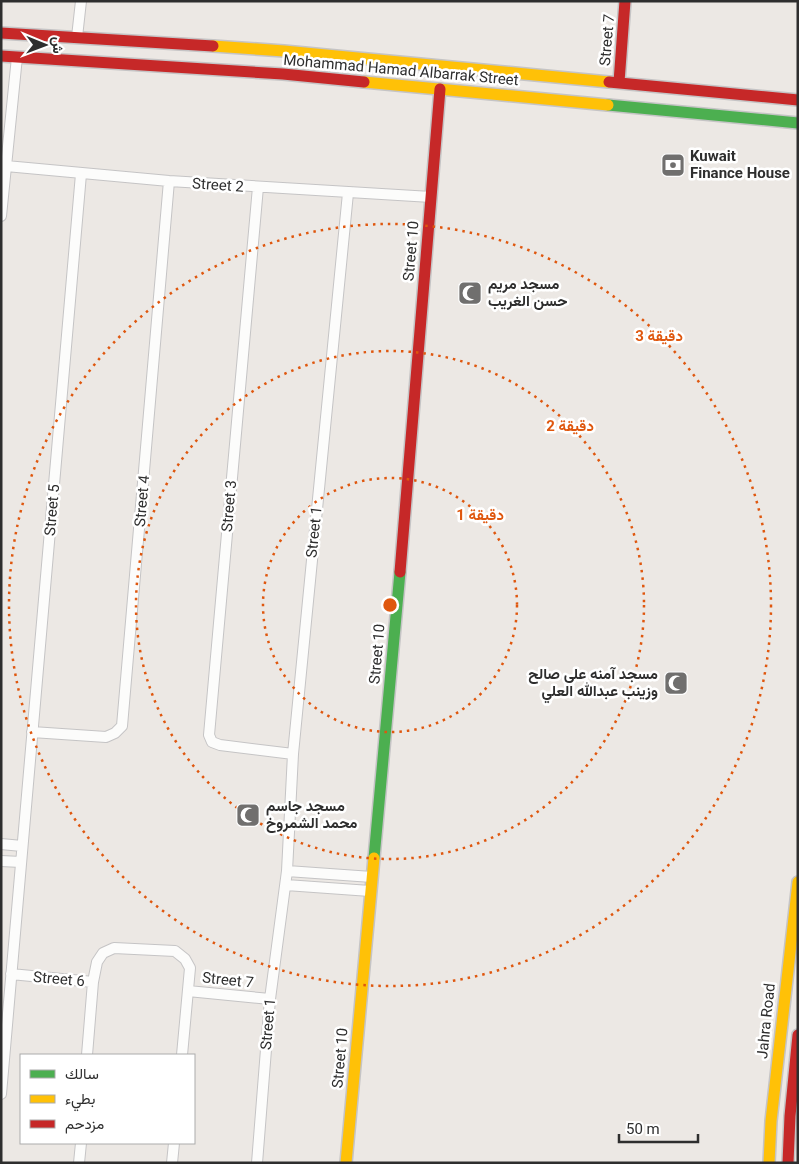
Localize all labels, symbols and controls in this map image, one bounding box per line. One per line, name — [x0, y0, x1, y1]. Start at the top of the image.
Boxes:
street label: Street 7 — [596, 13, 618, 67]
north arrow — [20, 20, 70, 70]
text: ش — [49, 37, 66, 54]
street label: Mohammad Hamad Albarrak Street — [283, 51, 519, 89]
place label: Kuwait Finance House — [690, 147, 790, 182]
bank icon: Kuwait Finance House — [660, 152, 686, 178]
street label: Street 2 — [192, 174, 244, 196]
street label: Street 10 — [399, 220, 423, 282]
place label: مسجد مريم حسن الغريب — [488, 275, 567, 310]
mosque icon: مسجد مريم حسن الغريب — [457, 280, 483, 306]
text: 3 دقيقة — [635, 327, 683, 345]
text: 2 دقيقة — [546, 417, 594, 435]
street label: Street 4 — [131, 474, 153, 528]
street label: Street 3 — [218, 479, 240, 533]
street label: Street 5 — [41, 483, 63, 537]
street label: Street 1 — [302, 505, 326, 559]
text: 1 دقيقة — [456, 506, 504, 524]
centre of rings — [381, 596, 399, 614]
street label: Street 10 — [365, 623, 389, 685]
place label: مسجد آمنه علي صالح وزينب عبدالله العلي — [528, 665, 658, 704]
mosque icon: مسجد آمنه علي صالح وزينب عبدالله العلي — [663, 670, 689, 696]
place label: مسجد جاسم محمد الشمروخ — [266, 797, 358, 833]
mosque icon: مسجد جاسم محمد الشمروخ — [235, 802, 261, 828]
street label: Street 6 — [32, 968, 86, 990]
street label: Street 7 — [201, 968, 255, 992]
street label: Jahra Road — [753, 982, 779, 1060]
street label: Street 1 — [257, 997, 279, 1051]
street label: Street 10 — [328, 1027, 352, 1089]
legend — [20, 1054, 195, 1144]
text: سالك — [65, 1065, 99, 1083]
text: بطيء — [65, 1090, 95, 1112]
scale bar — [619, 1112, 698, 1144]
text: مزدحم — [65, 1115, 104, 1134]
text: 50 m — [626, 1120, 660, 1138]

